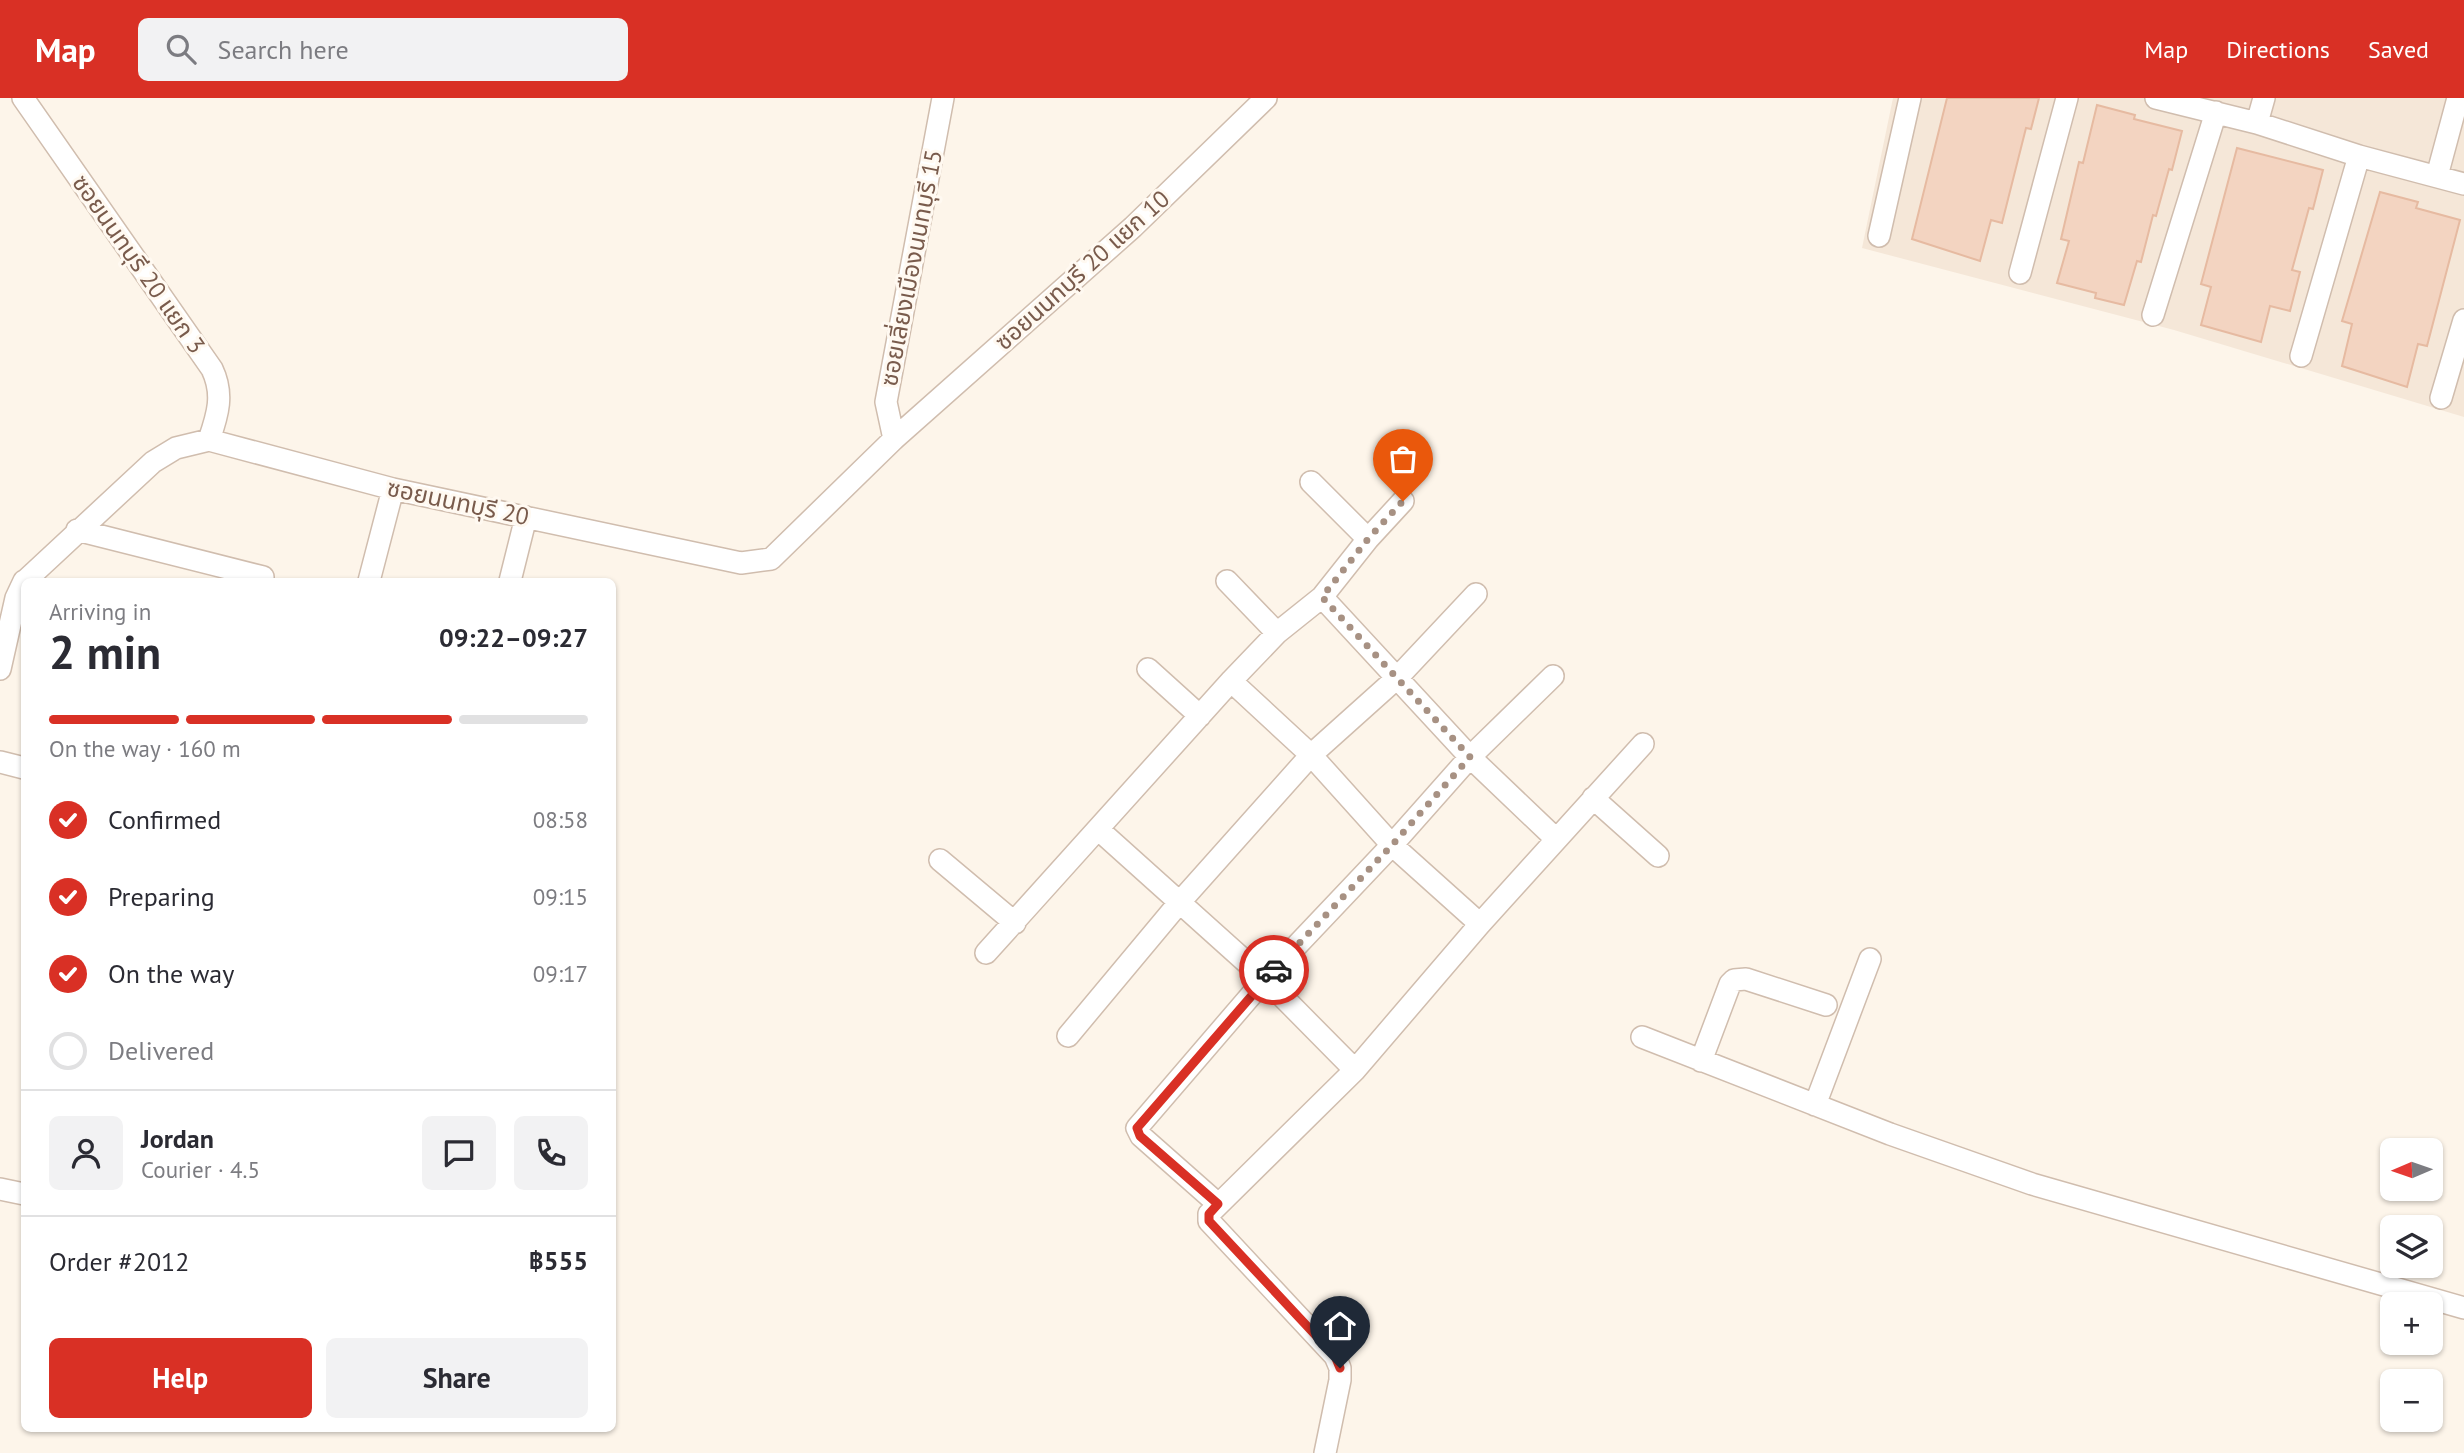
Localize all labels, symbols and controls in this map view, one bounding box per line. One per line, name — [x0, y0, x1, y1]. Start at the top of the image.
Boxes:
search box — [138, 18, 628, 81]
text: Map — [35, 28, 96, 71]
icon: search — [162, 30, 200, 68]
text: Search here — [218, 33, 349, 66]
text: Map — [2144, 34, 2188, 65]
text: Directions — [2226, 34, 2330, 65]
text: Saved — [2368, 34, 2429, 65]
street label: ซอยเลี่ยงเมืองนนทบุรี 15 — [872, 147, 949, 389]
street label: ซอยนนทบุรี 20 แยก 3 — [66, 168, 212, 360]
street label: ซอยนนทบุรี 20 แยก 10 — [988, 183, 1176, 357]
pin — [1373, 429, 1433, 501]
icon: bag — [1384, 440, 1422, 478]
street label: ซอยนนทบุรี 20 — [384, 472, 532, 532]
text: Arriving in — [49, 597, 151, 626]
text: 09:22–09:27 — [439, 621, 588, 654]
text: 2 min — [49, 622, 161, 682]
text: On the way · 160 m — [49, 734, 241, 763]
icon: check — [49, 801, 87, 839]
text: Confirmed — [108, 803, 221, 836]
text: 08:58 — [533, 805, 588, 834]
icon: check — [49, 878, 87, 916]
text: Preparing — [108, 880, 215, 913]
text: 09:15 — [533, 882, 588, 911]
courier — [1239, 935, 1309, 1005]
icon: car — [1255, 951, 1293, 989]
icon: check — [49, 955, 87, 993]
text: On the way — [108, 957, 234, 990]
text: 09:17 — [533, 959, 588, 988]
text: Delivered — [108, 1034, 214, 1067]
button: person — [49, 1116, 123, 1190]
button: chat — [422, 1116, 496, 1190]
button: phone — [514, 1116, 588, 1190]
text: Jordan — [141, 1122, 214, 1155]
north arrow — [2380, 1138, 2443, 1200]
map controls — [2380, 1138, 2443, 1432]
text: Courier · 4.5 — [141, 1155, 260, 1184]
button: layers — [2380, 1215, 2443, 1278]
text: ฿555 — [529, 1244, 588, 1277]
text: Order #2012 — [49, 1245, 189, 1278]
button: + — [2380, 1292, 2443, 1355]
pin — [1310, 1296, 1370, 1368]
icon: home — [1321, 1307, 1359, 1345]
button: Help — [49, 1338, 312, 1418]
button: Share — [326, 1338, 588, 1418]
button: − — [2380, 1369, 2443, 1432]

